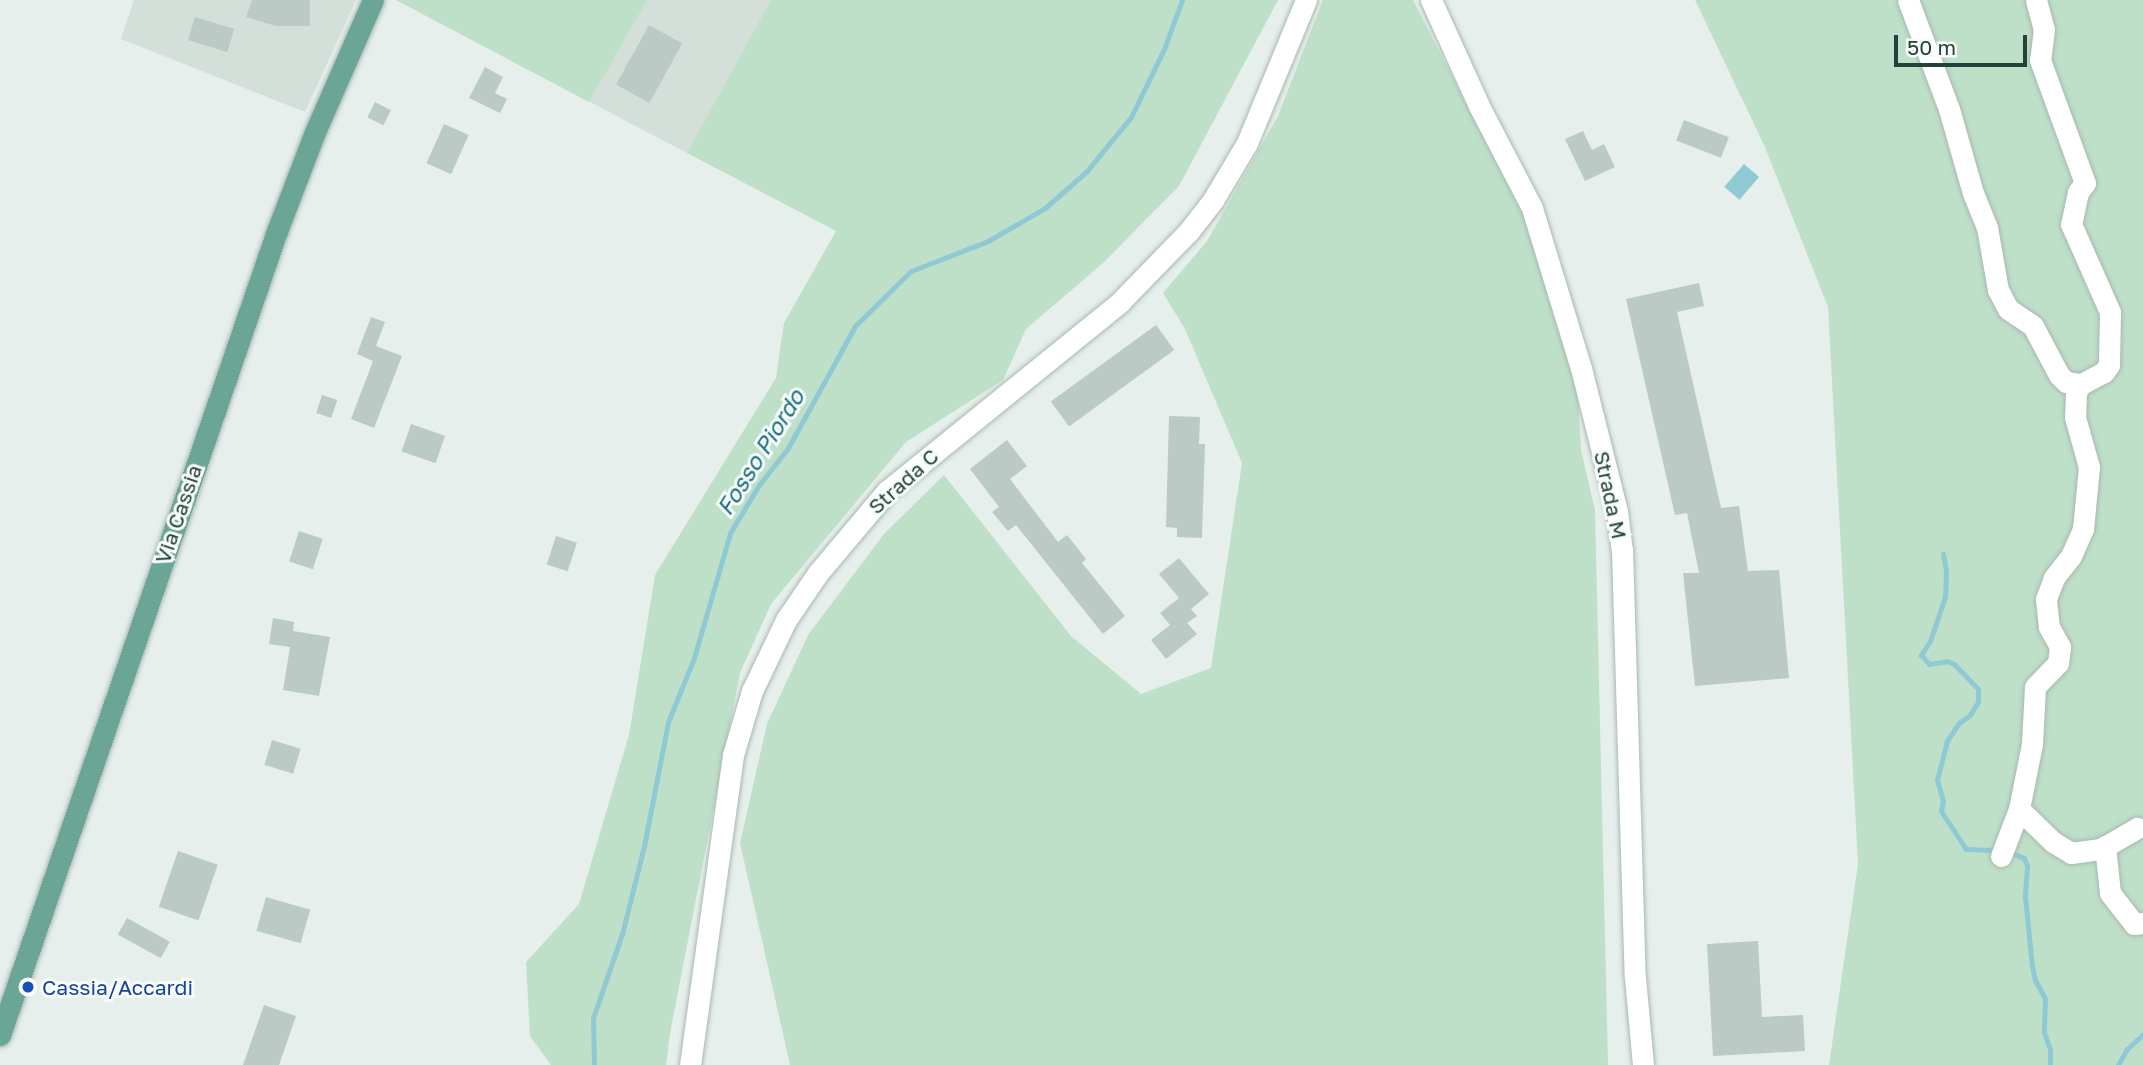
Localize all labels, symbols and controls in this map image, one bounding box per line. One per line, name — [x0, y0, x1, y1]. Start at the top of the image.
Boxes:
scale bar — [1898, 21, 2031, 65]
text: 50 m — [1907, 34, 1956, 60]
water label: Fosso Piordo — [710, 384, 810, 520]
street label: Strada C — [863, 443, 943, 519]
street label: Strada M — [1589, 449, 1633, 541]
street label: Via Cassia — [149, 461, 207, 567]
place label: Cassia/Accardi — [42, 974, 193, 1000]
marker: Cassia/Accardi — [20, 979, 36, 995]

